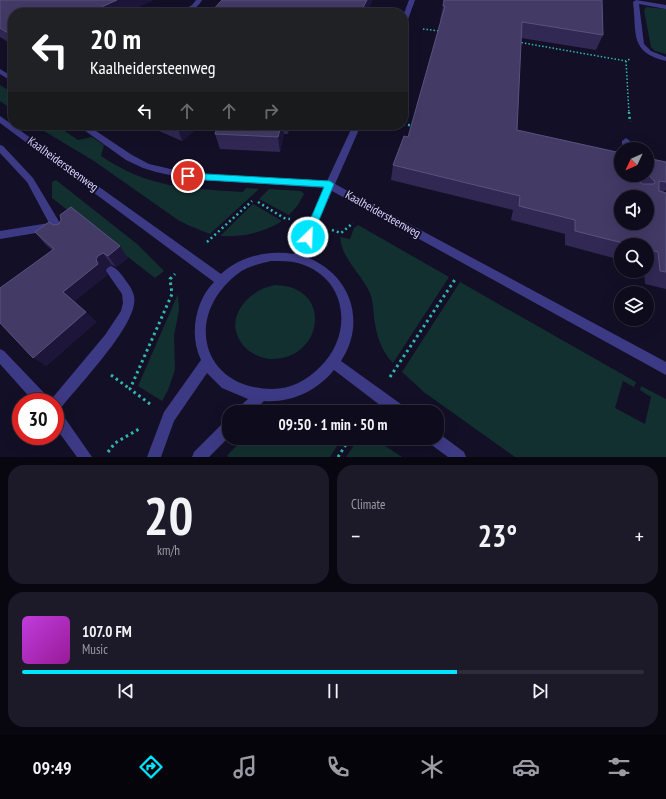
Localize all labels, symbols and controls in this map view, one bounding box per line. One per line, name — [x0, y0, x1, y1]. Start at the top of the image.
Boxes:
text: 20 m — [90, 20, 141, 57]
icon: left — [24, 24, 76, 76]
text: Kaalheidersteenweg — [90, 56, 216, 79]
icon: left — [134, 100, 156, 122]
icon: ahead — [176, 100, 198, 122]
icon: ahead — [218, 100, 240, 122]
icon: right — [260, 100, 282, 122]
street label: Kaalheidersteenweg — [25, 133, 102, 194]
north arrow — [614, 142, 654, 182]
map controls — [614, 142, 654, 326]
pin — [171, 159, 205, 193]
icon: arrive — [177, 165, 199, 187]
street label: Kaalheidersteenweg — [343, 187, 423, 240]
button: sound — [614, 190, 654, 230]
position arrow — [287, 216, 329, 258]
button: search — [614, 238, 654, 278]
button: layers — [614, 286, 654, 326]
speed limit sign: 30 — [12, 393, 64, 445]
text: 09:50 · 1 min · 50 m — [279, 415, 387, 434]
text: 20 — [144, 482, 193, 549]
text: Climate — [351, 496, 385, 513]
text: 23° — [478, 516, 517, 555]
text: − — [351, 522, 360, 550]
text: + — [635, 522, 644, 550]
text: km/h — [157, 542, 180, 559]
text: 107.0 FM — [82, 622, 132, 641]
text: Music — [82, 641, 108, 658]
icon: previous — [115, 680, 137, 702]
icon: pause — [322, 680, 344, 702]
icon: next — [529, 680, 551, 702]
icon: directions — [137, 753, 165, 781]
icon: music — [231, 753, 259, 781]
icon: phone — [324, 753, 352, 781]
icon: climate — [418, 753, 446, 781]
icon: car — [512, 753, 540, 781]
icon: filters — [605, 753, 633, 781]
text: 09:49 — [33, 756, 72, 779]

